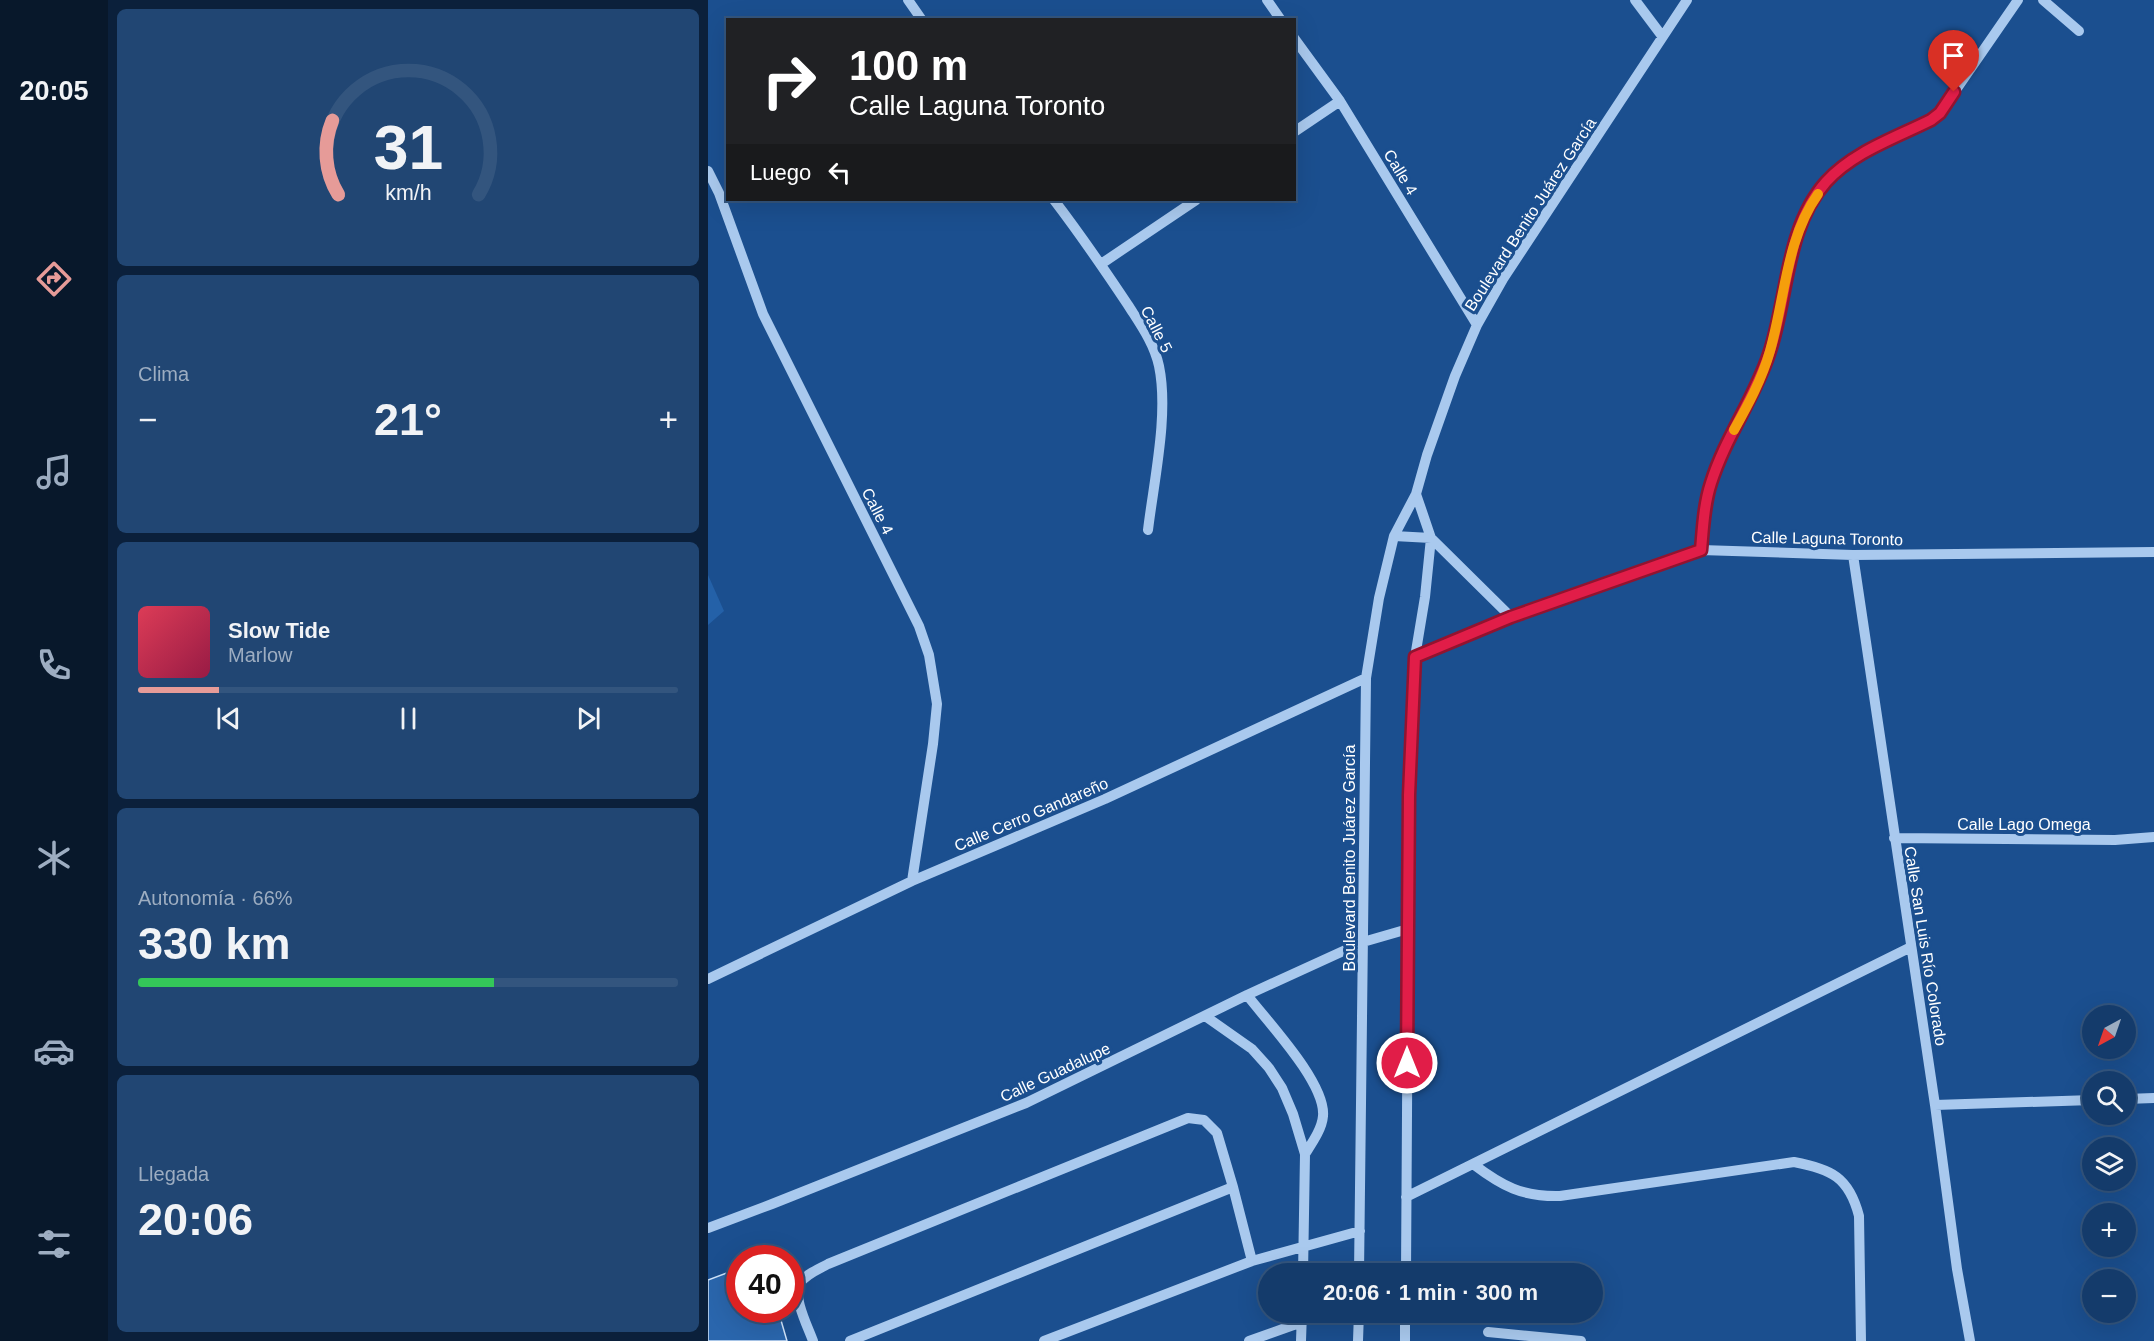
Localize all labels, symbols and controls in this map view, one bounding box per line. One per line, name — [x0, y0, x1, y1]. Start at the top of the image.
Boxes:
pin — [1928, 30, 1979, 92]
icon: arrive — [1937, 39, 1970, 72]
icon: right — [750, 42, 828, 120]
text: 100 m — [849, 42, 968, 89]
text: 20:05 — [19, 76, 89, 106]
text: Calle Laguna Toronto — [849, 91, 1105, 121]
text: 31 — [373, 113, 443, 182]
street label: Boulevard Benito Juárez García — [1462, 114, 1599, 314]
street label: Calle 4 — [1380, 147, 1421, 198]
icon: left — [823, 156, 856, 189]
text: Luego — [750, 160, 811, 185]
text: km/h — [385, 181, 431, 205]
icon: directions — [33, 258, 75, 300]
street label: Calle 5 — [1138, 303, 1175, 355]
text: Clima — [138, 363, 189, 385]
text: 21° — [374, 394, 442, 445]
text: − — [138, 401, 157, 438]
text: + — [659, 401, 678, 438]
icon: music — [33, 451, 75, 493]
street label: Calle 4 — [859, 485, 896, 537]
street label: Calle Laguna Toronto — [1751, 529, 1903, 548]
text: Slow Tide — [228, 618, 330, 643]
icon: phone — [33, 644, 75, 686]
text: Marlow — [228, 644, 292, 666]
icon: previous — [212, 702, 245, 735]
icon: pause — [392, 702, 425, 735]
icon: next — [572, 702, 605, 735]
street label: Boulevard Benito Juárez García — [1341, 745, 1358, 971]
street label: Calle Cerro Gandareño — [952, 774, 1111, 855]
street label: Calle Lago Omega — [1957, 816, 2091, 833]
icon: climate — [33, 837, 75, 879]
street label: Calle San Luis Río Colorado — [1901, 845, 1950, 1047]
text: Autonomía · 66% — [138, 887, 293, 909]
text: 330 km — [138, 918, 291, 969]
north arrow — [2082, 1005, 2136, 1059]
map controls — [2082, 1005, 2136, 1323]
icon: car — [33, 1030, 75, 1072]
position arrow — [1375, 1031, 1439, 1095]
street label: Calle Guadalupe — [998, 1040, 1113, 1105]
button: search — [2082, 1071, 2136, 1125]
button: layers — [2082, 1137, 2136, 1191]
text: Llegada — [138, 1163, 209, 1185]
text: 20:06 — [138, 1194, 253, 1245]
button: + — [2082, 1203, 2136, 1257]
icon: filters — [33, 1223, 75, 1265]
speed limit sign: 40 — [726, 1245, 804, 1323]
button: − — [2082, 1269, 2136, 1323]
text: 20:06 · 1 min · 300 m — [1323, 1280, 1538, 1305]

